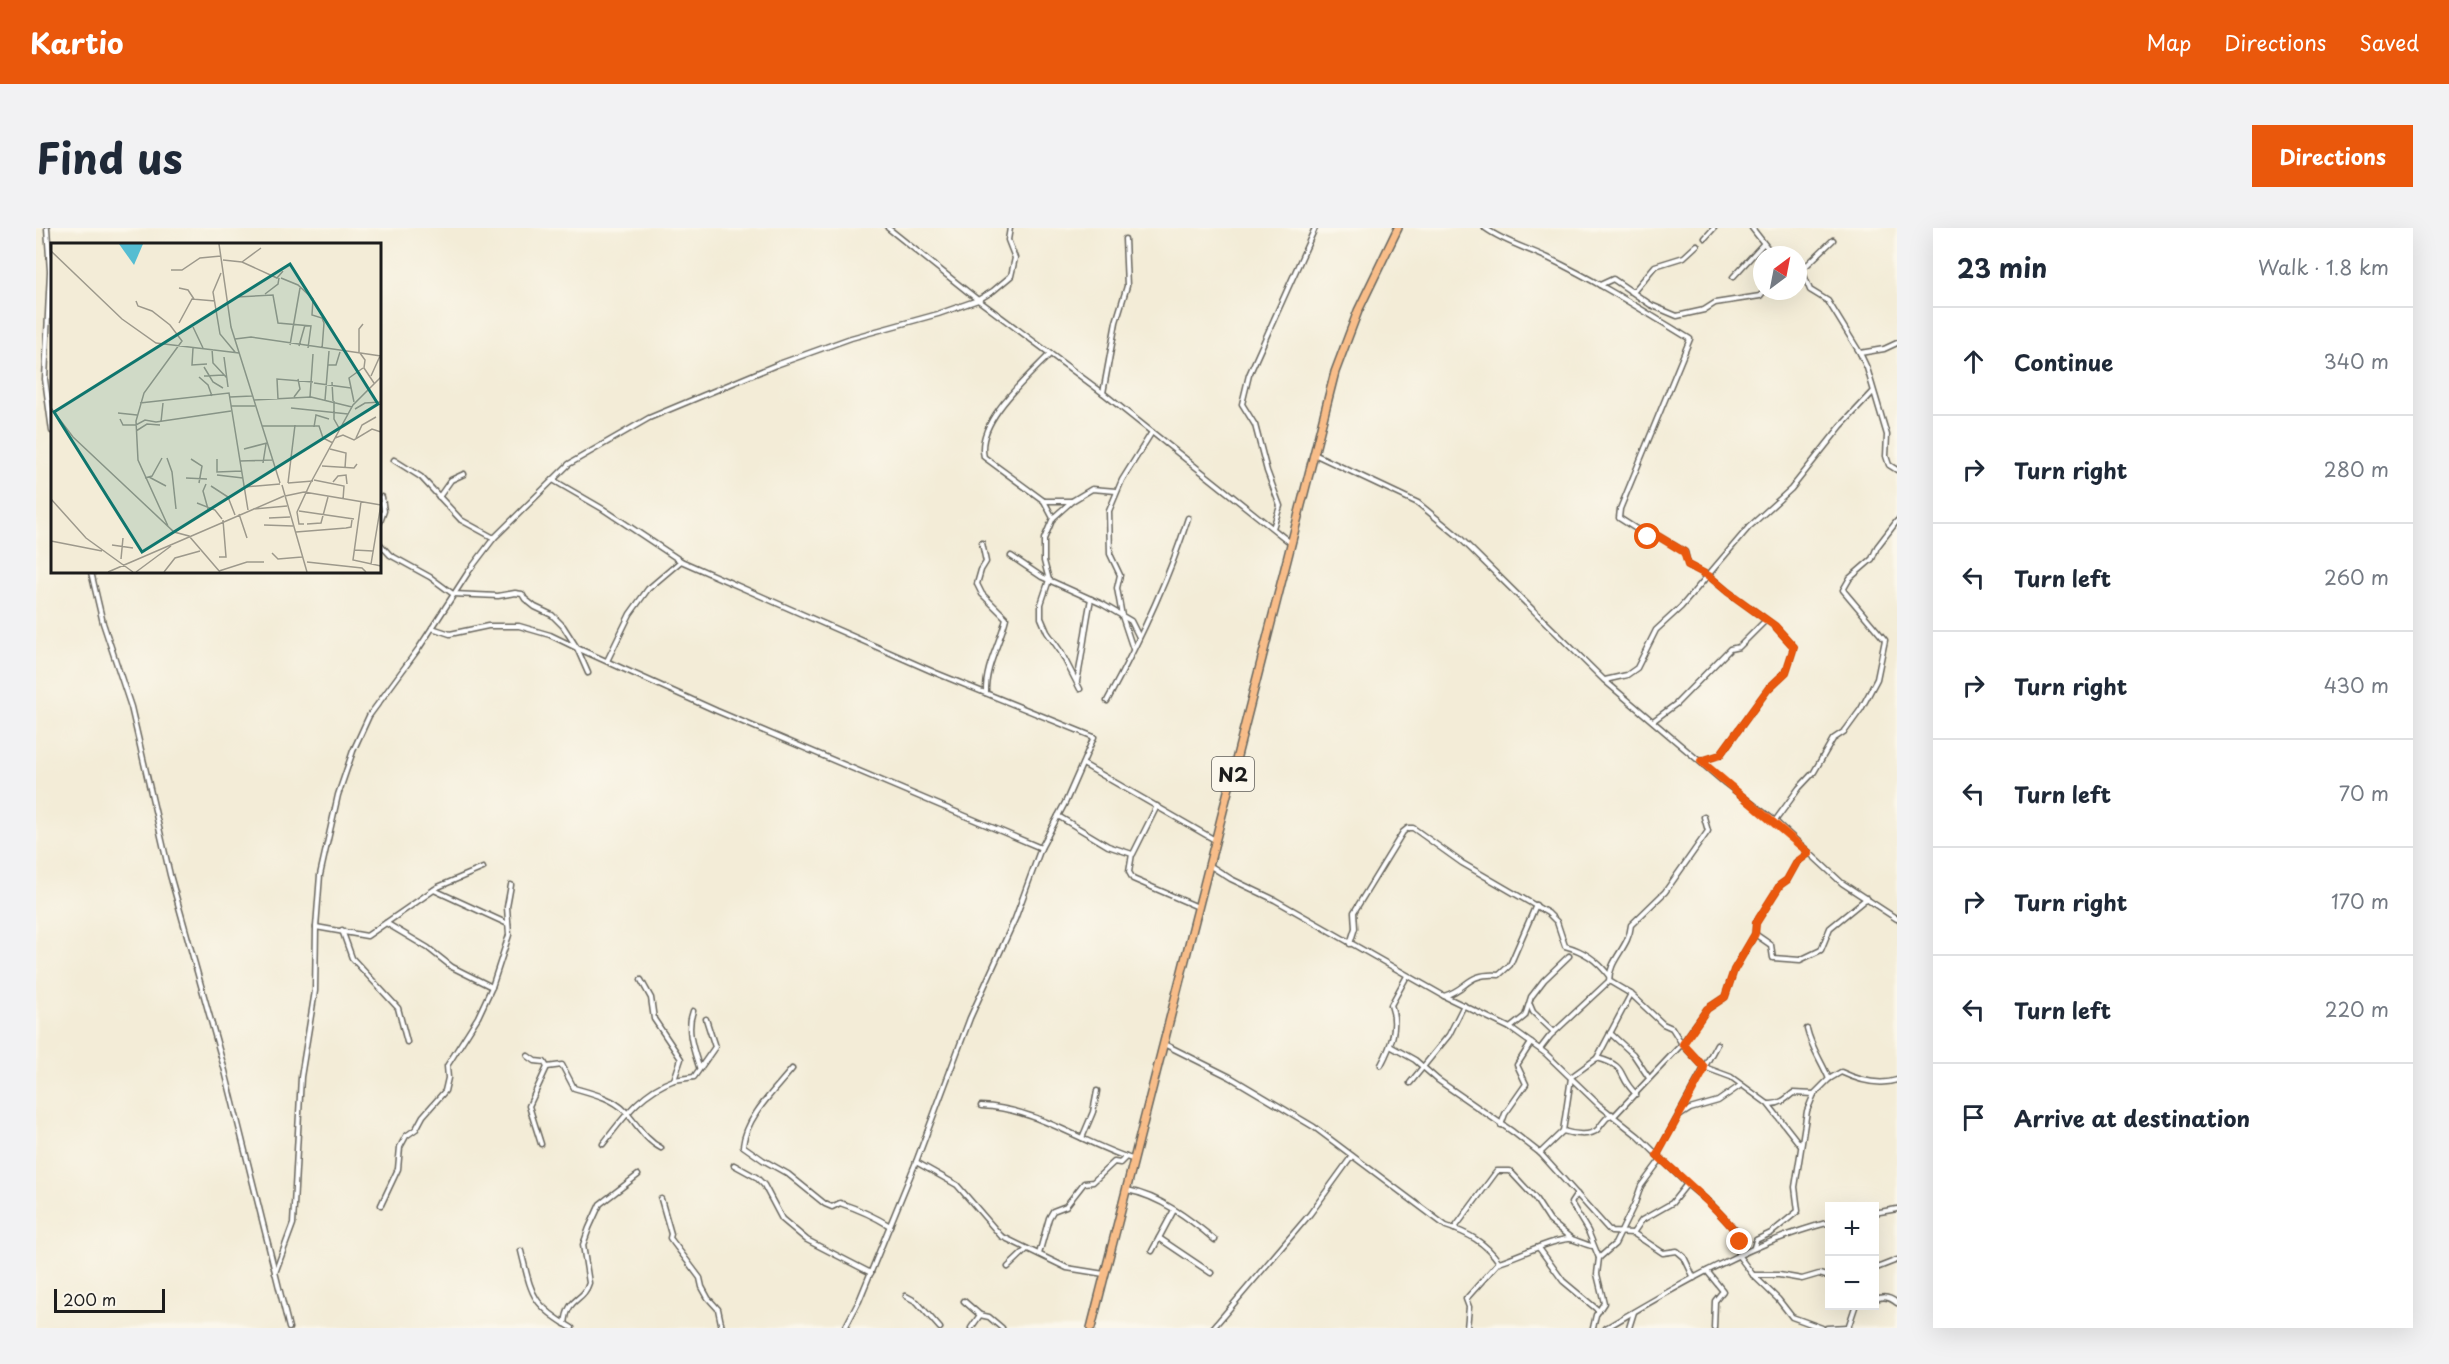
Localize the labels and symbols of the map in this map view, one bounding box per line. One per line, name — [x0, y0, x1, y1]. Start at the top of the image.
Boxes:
inset map — [51, 243, 381, 573]
north arrow — [1753, 246, 1807, 300]
route start — [1634, 523, 1660, 549]
road number: N2 — [1212, 757, 1254, 791]
route end — [1726, 1228, 1752, 1254]
scale bar — [54, 1286, 165, 1314]

